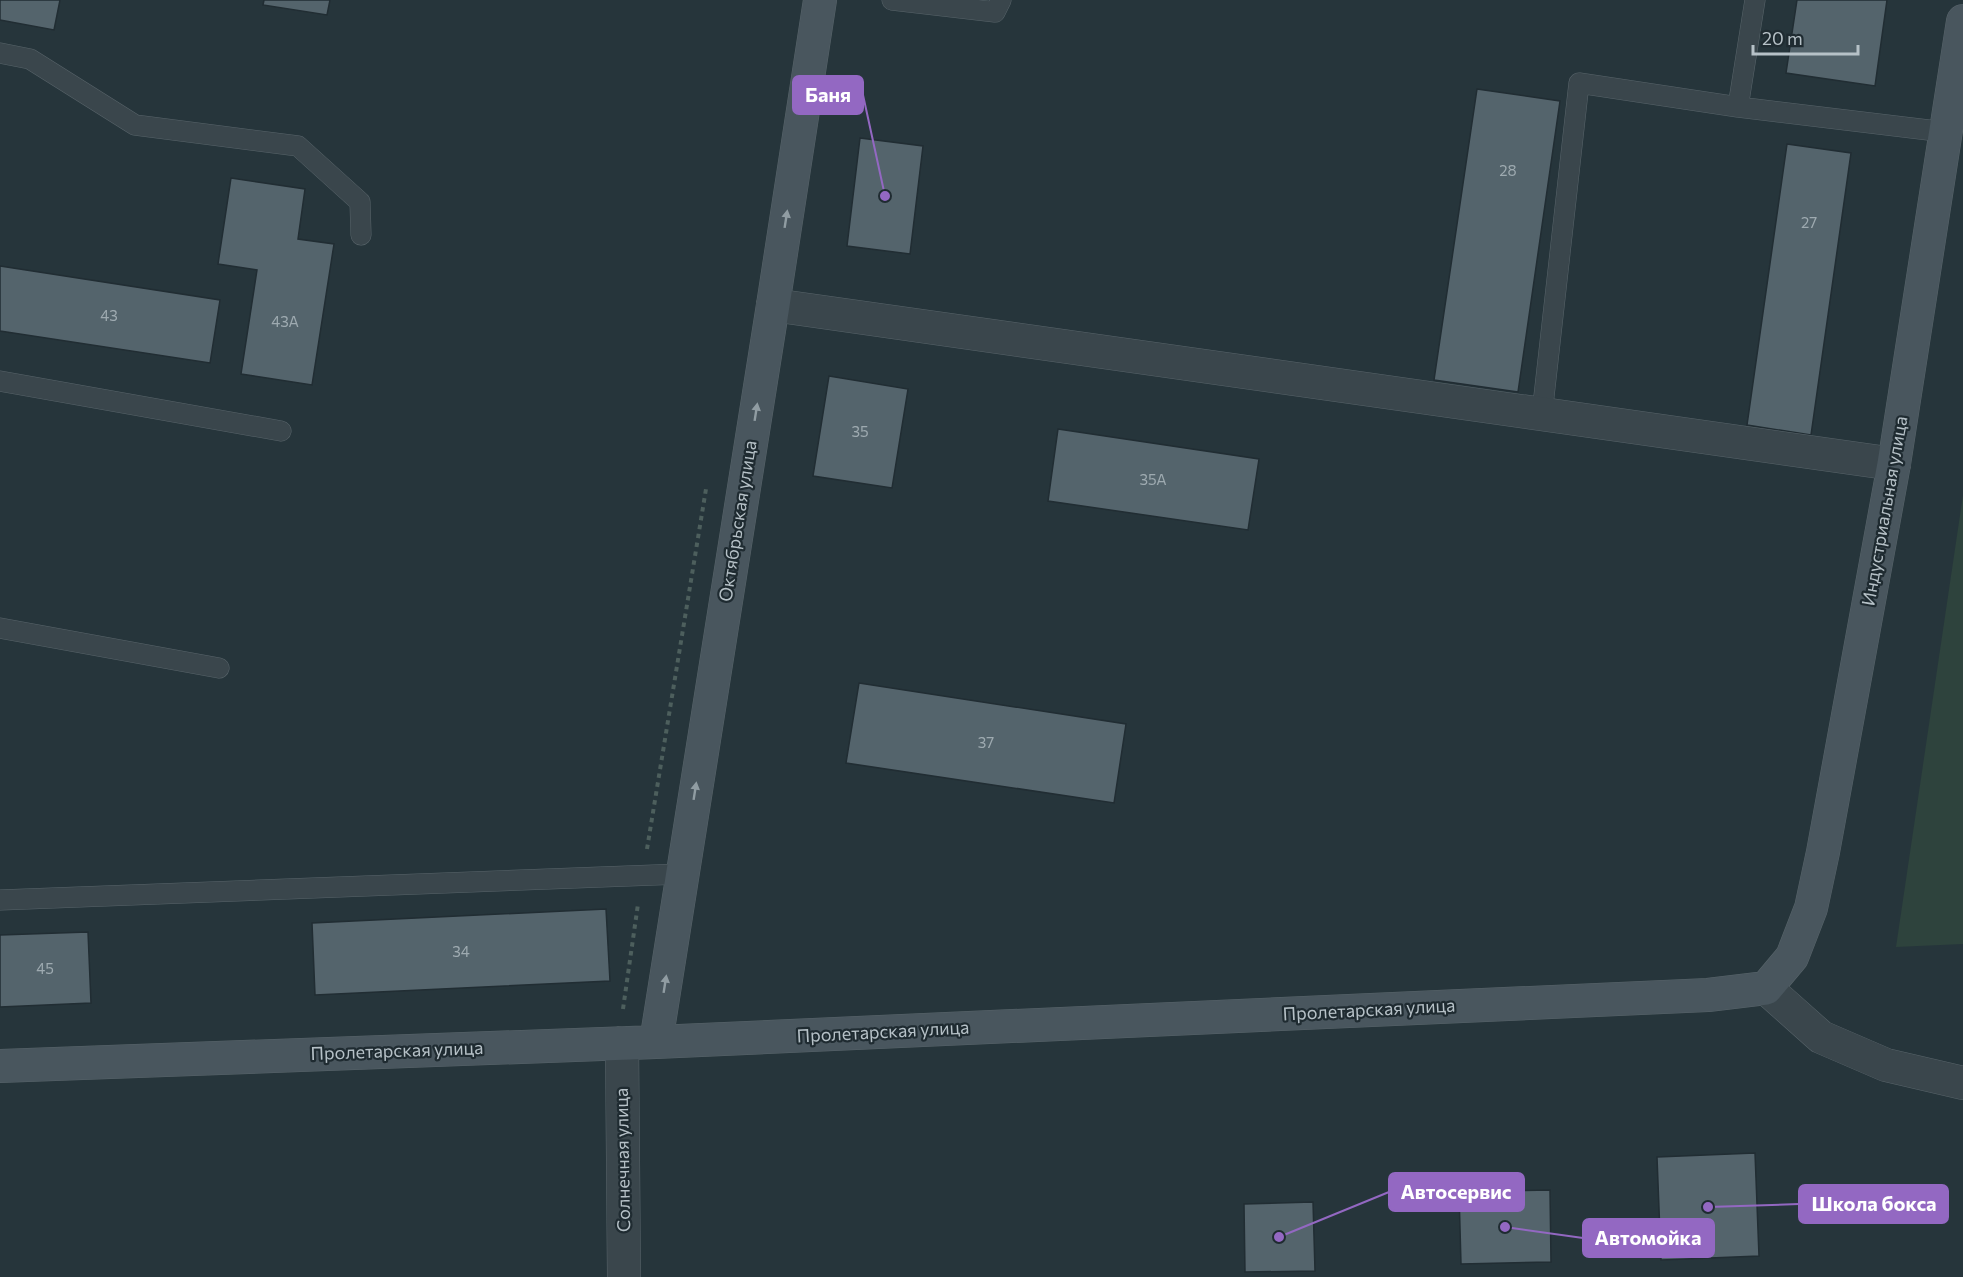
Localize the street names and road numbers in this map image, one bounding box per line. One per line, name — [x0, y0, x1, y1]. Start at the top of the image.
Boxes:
street label: Индустриальная улица — [1856, 414, 1912, 607]
street label: Октябрьская улица — [713, 439, 761, 603]
street label: Пролетарская улица — [1282, 993, 1456, 1025]
street label: Пролетарская улица — [796, 1015, 970, 1047]
street label: Пролетарская улица — [310, 1036, 484, 1064]
street label: Солнечная улица — [610, 1088, 634, 1232]

